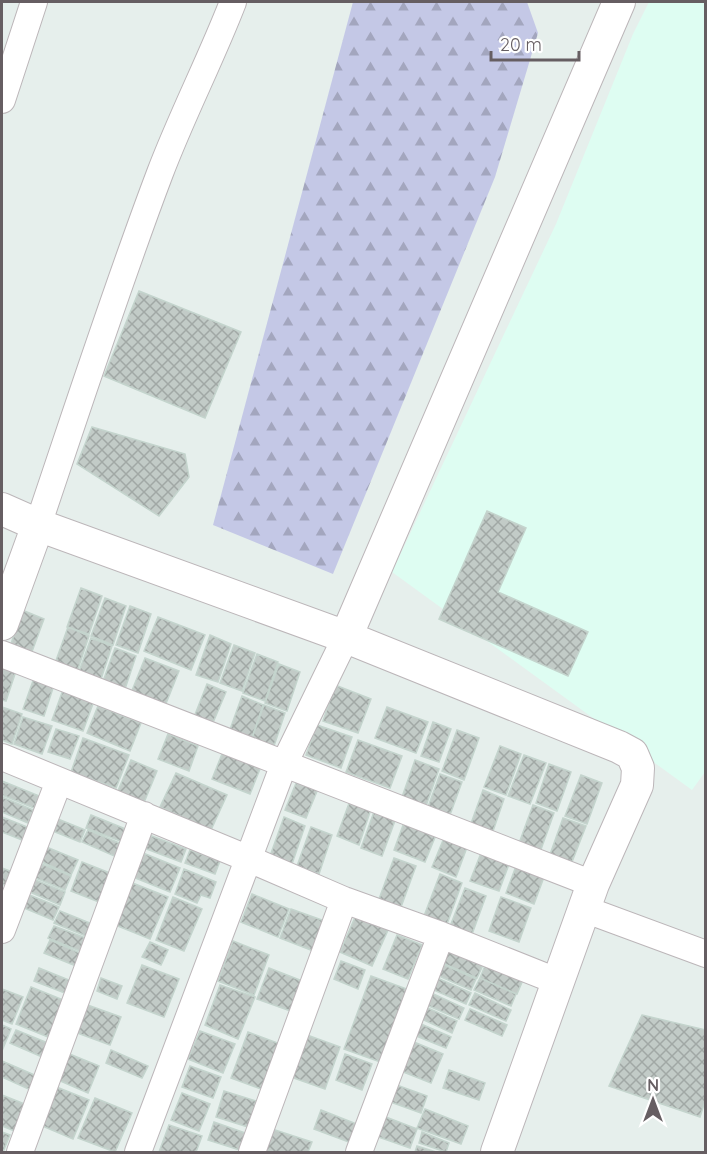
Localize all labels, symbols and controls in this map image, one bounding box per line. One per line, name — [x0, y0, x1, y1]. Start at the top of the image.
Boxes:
scale bar — [491, 24, 580, 62]
text: 20 m — [500, 33, 542, 56]
north arrow — [623, 1070, 683, 1130]
text: N — [647, 1075, 659, 1095]

